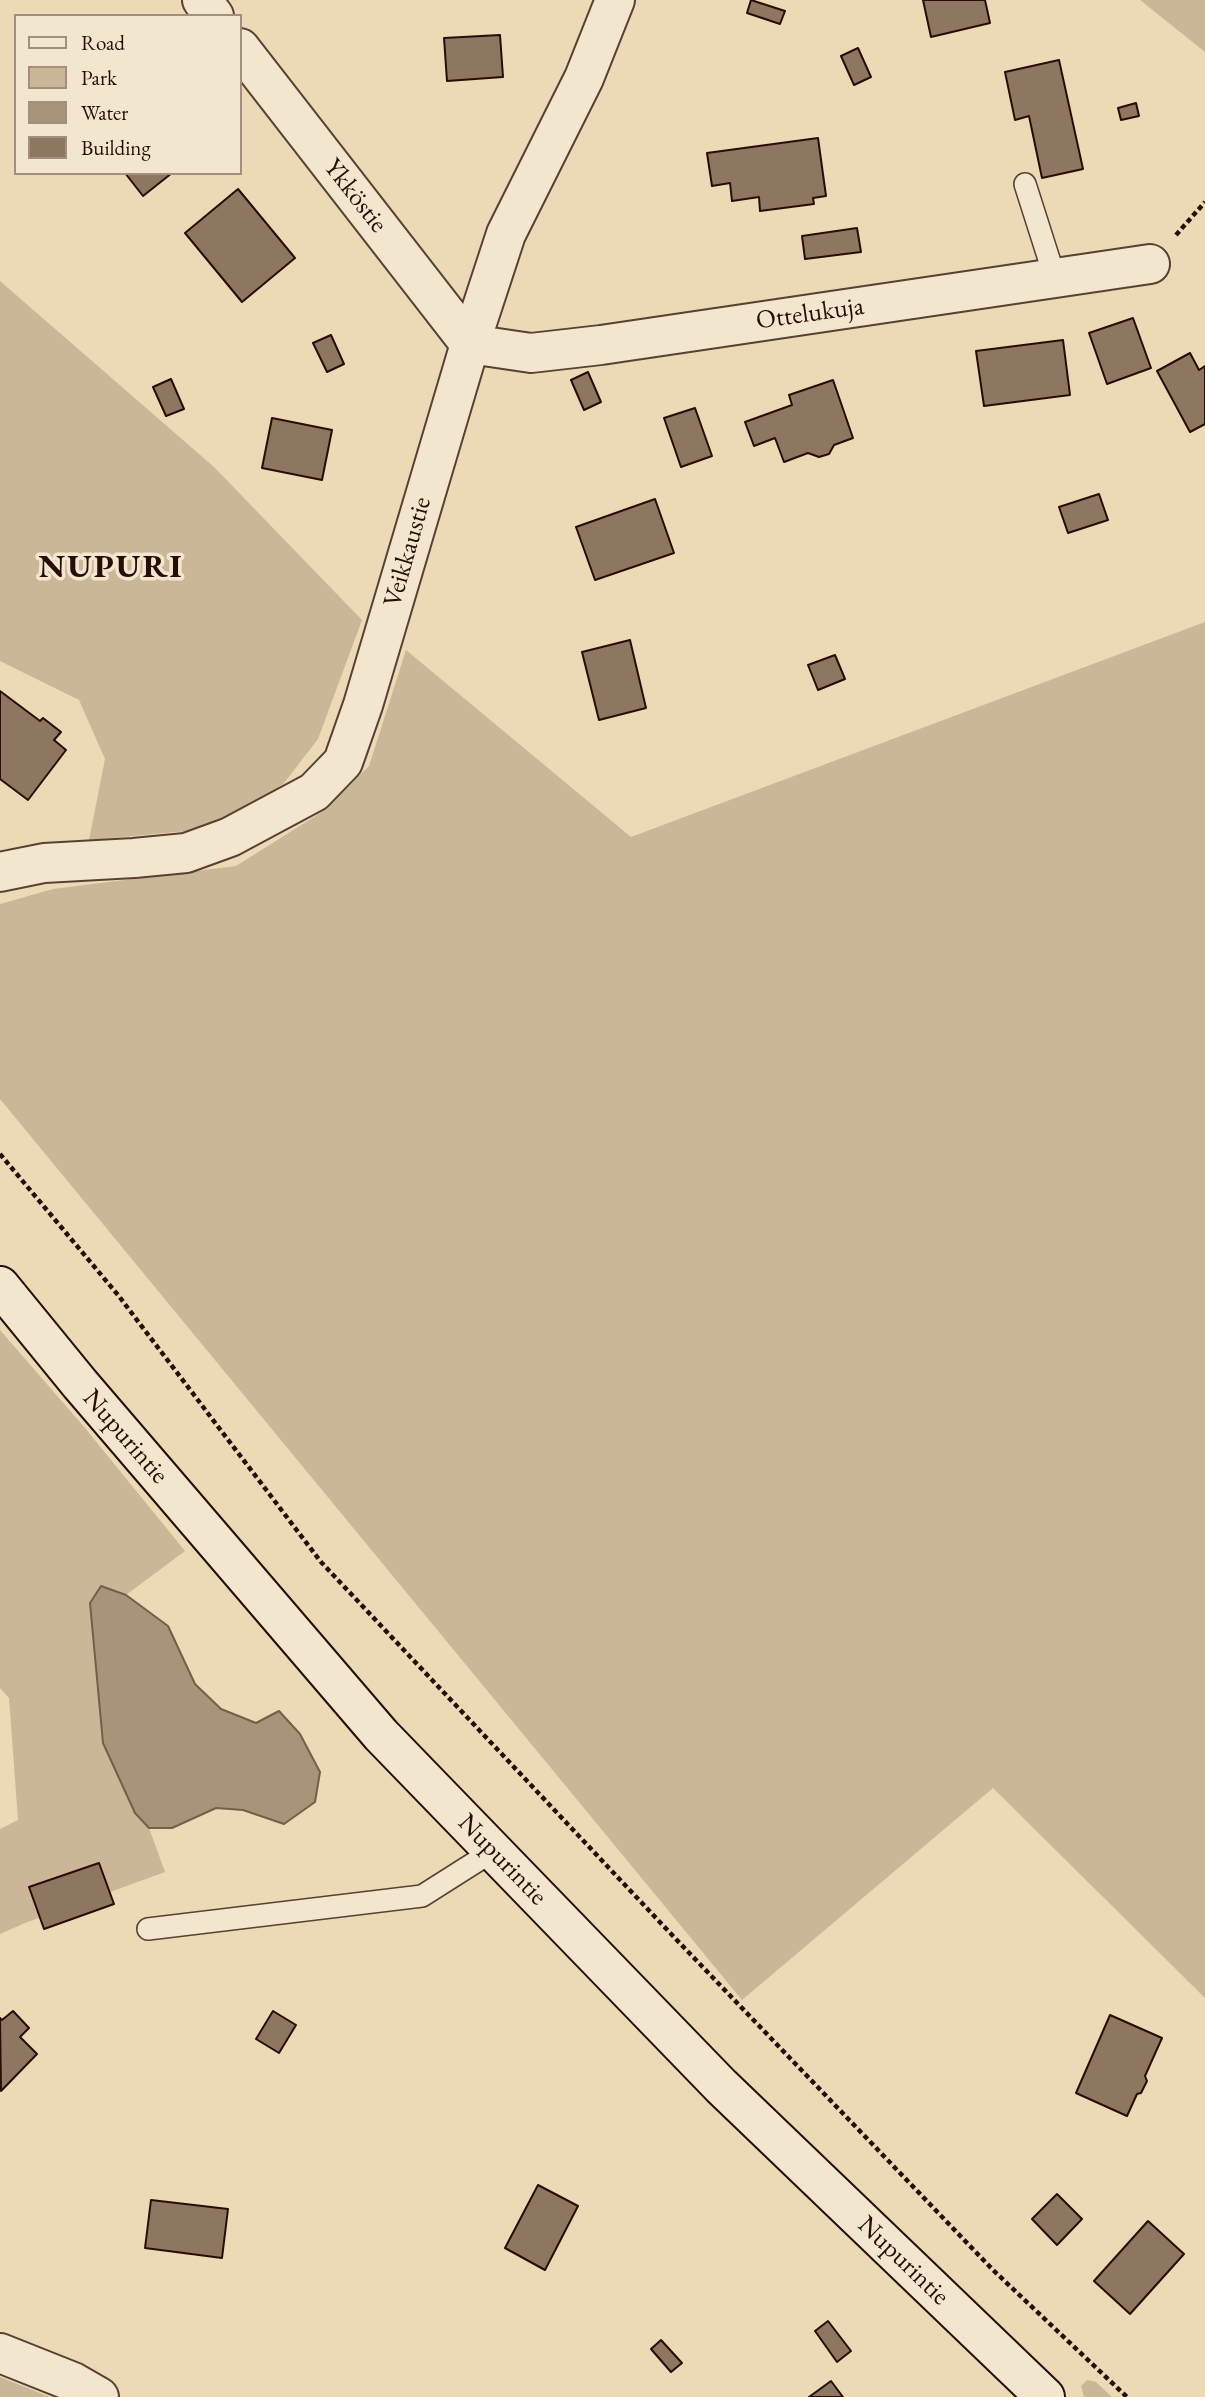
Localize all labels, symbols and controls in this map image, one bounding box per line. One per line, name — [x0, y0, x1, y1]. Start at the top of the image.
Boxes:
legend — [14, 14, 242, 175]
text: Road — [81, 29, 125, 56]
text: Park — [81, 64, 117, 91]
text: Water — [81, 99, 128, 126]
text: Building — [81, 134, 151, 161]
street label: Ykköstie — [316, 153, 394, 239]
street label: Ottelukuja — [754, 291, 866, 337]
street label: Veikkaustie — [377, 493, 439, 611]
district label: NUPURI — [39, 548, 183, 588]
street label: Nupurintie — [76, 1383, 174, 1491]
street label: Nupurintie — [451, 1808, 553, 1912]
street label: Nupurintie — [851, 2210, 955, 2312]

